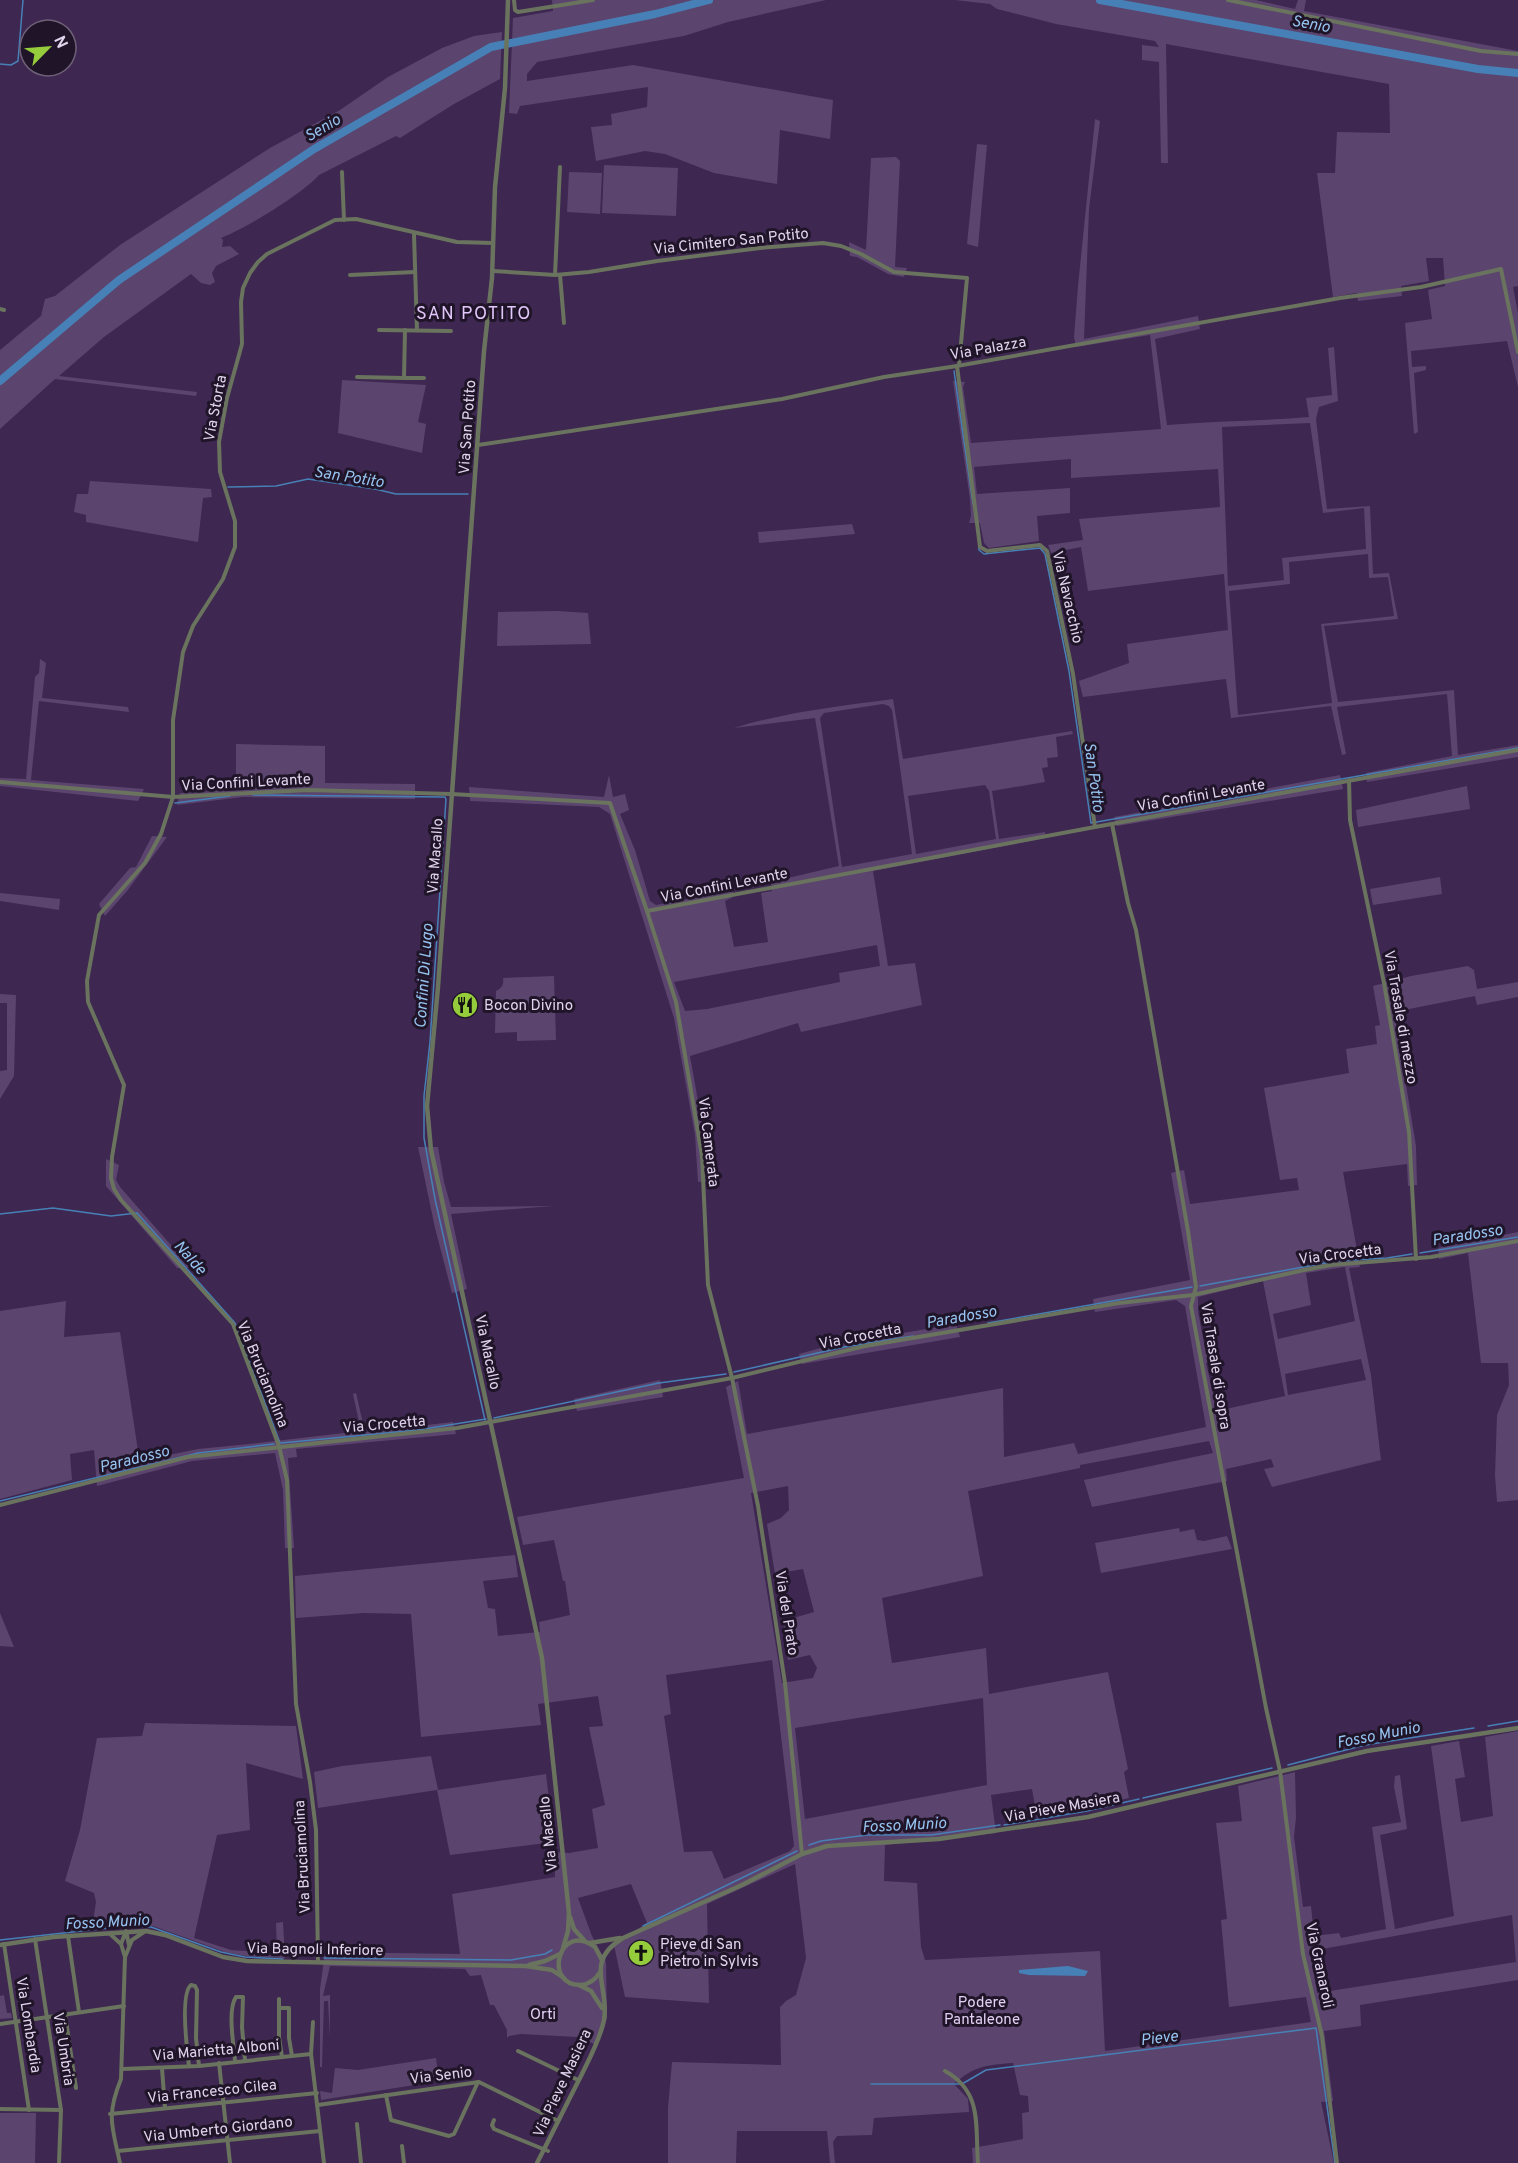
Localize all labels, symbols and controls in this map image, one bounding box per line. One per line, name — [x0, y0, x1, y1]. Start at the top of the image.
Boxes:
water label: Senio — [1290, 12, 1332, 38]
north arrow — [18, 18, 78, 78]
text: N — [48, 33, 71, 52]
water label: Senio — [301, 110, 345, 147]
street label: Via Cimitero San Potito — [653, 225, 810, 260]
district label: SAN POTITO — [416, 303, 532, 326]
street label: Via Palazza — [949, 333, 1028, 366]
street label: Via Storta — [201, 374, 232, 443]
street label: Via San Potito — [456, 379, 481, 475]
water label: San Potito — [312, 463, 386, 493]
street label: Via Navacchio — [1047, 549, 1086, 645]
water label: San Potito — [1078, 741, 1108, 814]
street label: Via Confini Levante — [181, 771, 311, 796]
street label: Via Confini Levante — [1136, 776, 1267, 817]
street label: Via Macallo — [424, 817, 449, 895]
street label: Via Confini Levante — [659, 865, 790, 908]
water label: Confini Di Lugo — [411, 923, 439, 1029]
street label: Via Trasale di mezzo — [1378, 949, 1421, 1086]
restaurant icon: Bocon Divino — [450, 990, 480, 1020]
place label: Bocon Divino — [484, 997, 573, 1016]
street label: Via Camerata — [693, 1096, 722, 1188]
water label: Paradosso — [1431, 1220, 1505, 1251]
water label: Nalde — [169, 1237, 211, 1280]
street label: Via Crocetta — [1298, 1241, 1383, 1270]
street label: Via Trasale di sopra — [1195, 1301, 1234, 1431]
water label: Paradosso — [924, 1302, 999, 1334]
street label: Via Macallo — [469, 1313, 504, 1392]
street label: Via Bruciamolina — [231, 1318, 292, 1431]
street label: Via Crocetta — [818, 1320, 903, 1355]
street label: Via Crocetta — [342, 1412, 426, 1439]
water label: Paradosso — [97, 1441, 172, 1478]
street label: Via del Prato — [769, 1570, 802, 1657]
water label: Fosso Munio — [1335, 1718, 1422, 1754]
street label: Via Pieve Masiera — [1003, 1789, 1122, 1828]
street label: Via Macallo — [536, 1795, 563, 1873]
street label: Via Bruciamolina — [291, 1800, 316, 1914]
water label: Fosso Munio — [861, 1814, 947, 1838]
water label: Fosso Munio — [64, 1911, 150, 1935]
street label: Via Granaroli — [1300, 1921, 1337, 2010]
place label: Pieve di San Pietro in Sylvis — [660, 1936, 758, 1972]
church icon: Pieve di San Pietro in Sylvis — [626, 1938, 656, 1968]
street label: Via Bagnoli Inferiore — [246, 1940, 384, 1961]
street label: Via Lombardia — [11, 1976, 44, 2074]
park label: Podere Pantaleone — [944, 1994, 1020, 2030]
park label: Orti — [530, 2006, 556, 2025]
street label: Via Umbria — [47, 2011, 78, 2087]
street label: Via Pieve Masiera — [530, 2026, 597, 2141]
water label: Pieve — [1139, 2027, 1180, 2051]
street label: Via Marietta Alboni — [152, 2036, 280, 2067]
street label: Via Senio — [409, 2063, 473, 2090]
street label: Via Francesco Cilea — [147, 2076, 278, 2109]
street label: Via Umberto Giordano — [143, 2113, 294, 2148]

